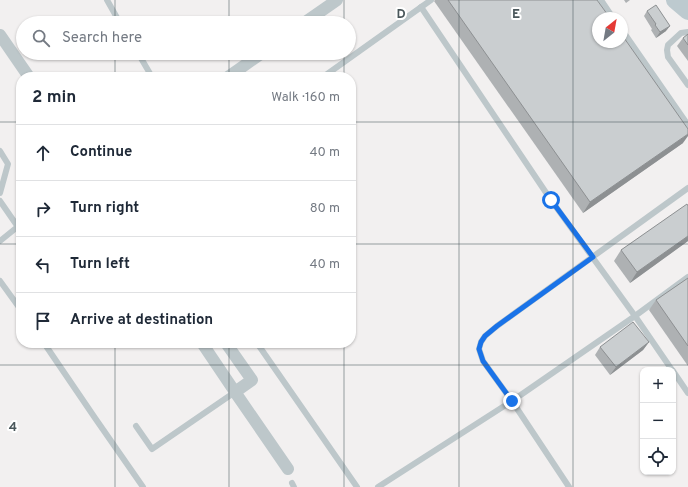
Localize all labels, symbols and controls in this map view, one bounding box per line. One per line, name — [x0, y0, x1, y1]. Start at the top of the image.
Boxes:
text: D — [396, 7, 406, 23]
text: E — [512, 7, 520, 23]
north arrow — [592, 12, 628, 48]
search box — [16, 16, 356, 60]
icon: search — [30, 27, 52, 49]
text: Search here — [62, 29, 142, 48]
text: 2 min — [32, 87, 76, 109]
text: Walk · 160 m — [271, 90, 340, 106]
icon: ahead — [32, 142, 54, 164]
text: Continue — [70, 143, 132, 162]
text: 40 m — [310, 145, 340, 161]
route start — [542, 191, 560, 209]
icon: right — [32, 198, 54, 220]
text: Turn right — [70, 199, 139, 218]
text: 80 m — [310, 201, 340, 217]
icon: left — [32, 254, 54, 276]
text: Turn left — [70, 255, 130, 274]
text: 40 m — [310, 257, 340, 273]
icon: arrive — [32, 310, 54, 332]
text: Arrive at destination — [70, 311, 213, 330]
map controls — [640, 367, 676, 475]
button: + — [640, 367, 676, 403]
route end — [503, 392, 521, 410]
button: − — [640, 403, 676, 439]
text: 4 — [9, 420, 17, 436]
button: locate — [640, 439, 676, 475]

